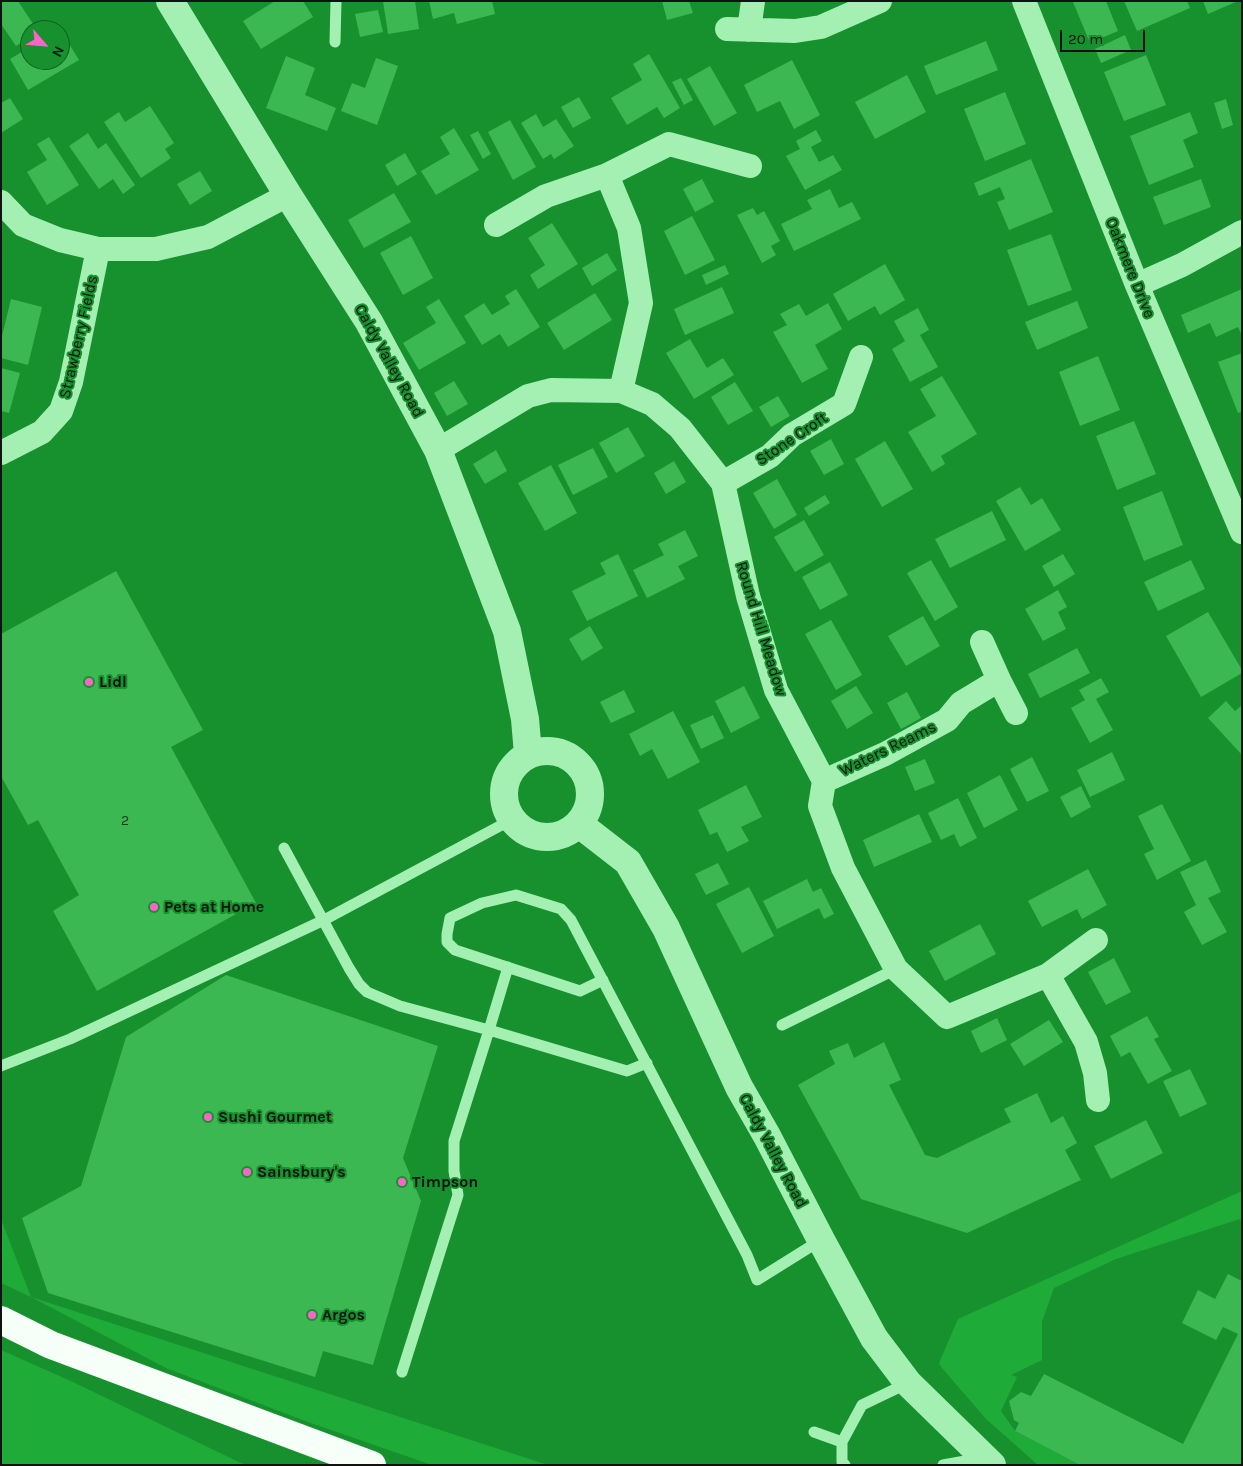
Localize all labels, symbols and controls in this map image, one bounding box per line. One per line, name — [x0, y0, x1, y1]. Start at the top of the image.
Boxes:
north arrow — [20, 20, 70, 70]
scale bar — [1063, 20, 1148, 52]
text: 20 m — [1068, 30, 1103, 48]
text: N — [48, 43, 68, 60]
street label: Oakmere Drive — [1101, 215, 1159, 321]
street label: Strawberry Fields — [55, 273, 103, 401]
street label: Caldy Valley Road — [350, 301, 428, 421]
street label: Stone Croft — [753, 408, 831, 470]
street label: Round Hill Meadow — [731, 559, 791, 699]
place label: Lidl — [99, 672, 127, 692]
marker: Lidl — [83, 676, 95, 688]
street label: Waters Reams — [837, 717, 939, 781]
house number: 2 — [121, 813, 129, 829]
place label: Pets at Home — [164, 897, 264, 917]
marker: Pets at Home — [148, 901, 160, 913]
street label: Caldy Valley Road — [735, 1091, 811, 1211]
place label: Sushi Gourmet — [218, 1107, 332, 1127]
marker: Sushi Gourmet — [202, 1111, 214, 1123]
place label: Sainsbury's — [257, 1162, 346, 1182]
marker: Sainsbury's — [241, 1166, 253, 1178]
place label: Timpson — [412, 1172, 478, 1192]
marker: Timpson — [396, 1176, 408, 1188]
place label: Argos — [322, 1305, 365, 1325]
marker: Argos — [306, 1309, 318, 1321]

